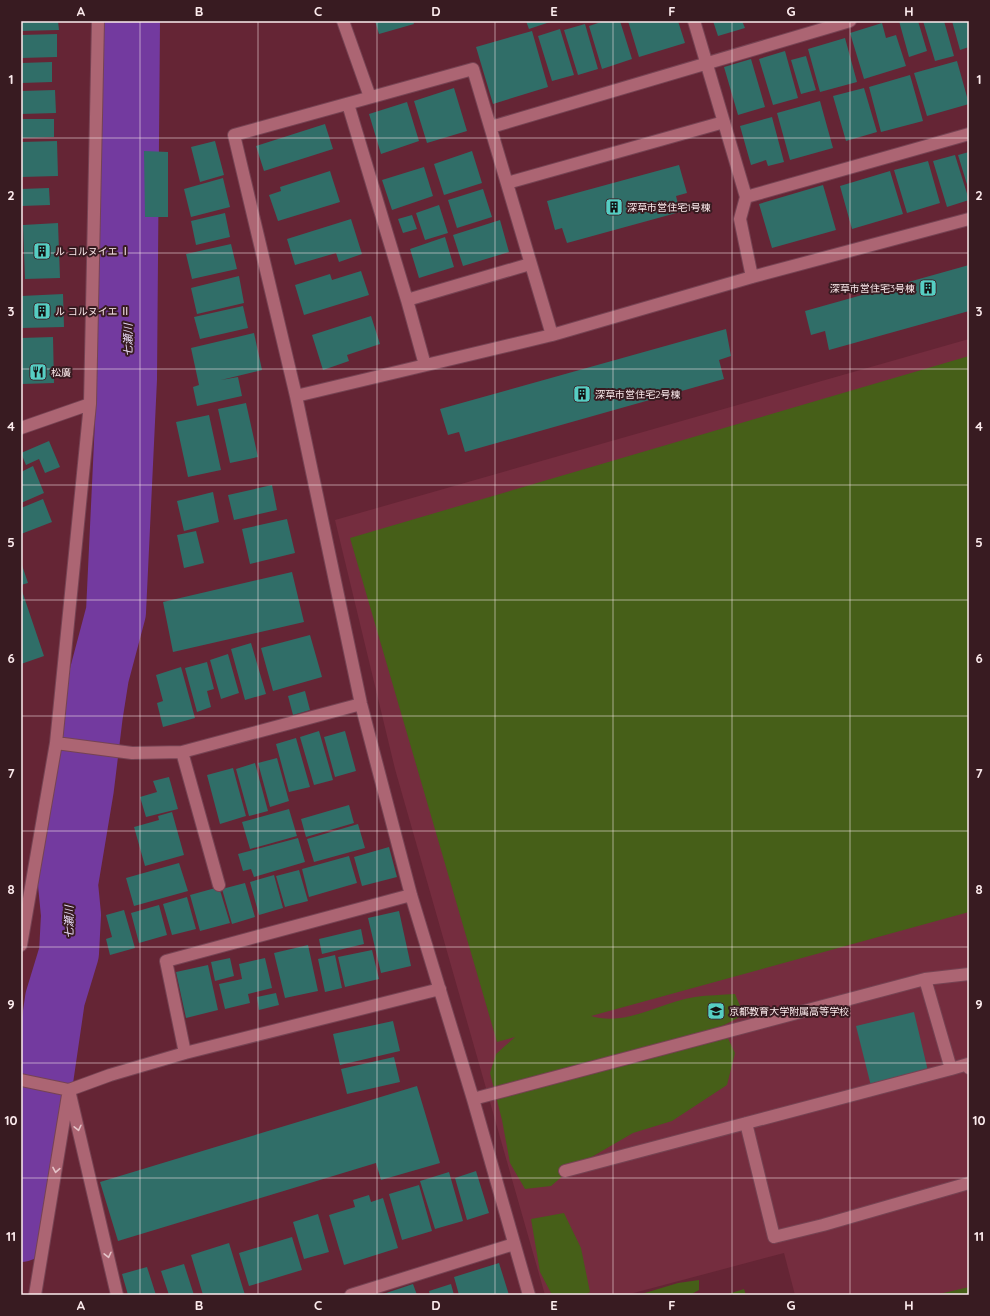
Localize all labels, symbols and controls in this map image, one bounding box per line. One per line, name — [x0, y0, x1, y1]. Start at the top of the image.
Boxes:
text: A — [77, 3, 86, 19]
text: B — [195, 3, 203, 19]
text: C — [314, 3, 322, 19]
text: D — [431, 3, 441, 19]
text: E — [550, 3, 558, 19]
text: F — [668, 3, 676, 19]
text: G — [786, 3, 796, 19]
text: H — [904, 3, 914, 19]
text: 1 — [8, 71, 14, 87]
text: 1 — [976, 71, 982, 87]
text: 2 — [7, 187, 15, 203]
text: 2 — [975, 187, 983, 203]
building icon: 深草市営住宅1号棟 — [604, 197, 624, 217]
place label: 深草市営住宅1号棟 — [627, 201, 711, 214]
building icon: ル コルヌイエ Ⅰ — [32, 241, 52, 261]
place label: ル コルヌイエ Ⅰ — [55, 245, 130, 258]
building icon: 深草市営住宅3号棟 — [918, 278, 938, 298]
place label: 深草市営住宅3号棟 — [830, 282, 915, 295]
building icon: ル コルヌイエ Ⅱ — [32, 301, 52, 321]
text: 3 — [8, 303, 15, 319]
text: 3 — [976, 303, 983, 319]
place label: ル コルヌイエ Ⅱ — [55, 305, 130, 318]
water label: 七瀬川 — [121, 323, 135, 357]
restaurant icon: 松廣 — [28, 362, 48, 382]
place label: 松廣 — [51, 366, 71, 379]
building icon: 深草市営住宅2号棟 — [572, 384, 592, 404]
place label: 深草市営住宅2号棟 — [595, 388, 681, 401]
text: 4 — [7, 418, 15, 434]
text: 4 — [975, 418, 983, 434]
text: 5 — [7, 534, 15, 550]
text: 5 — [975, 534, 983, 550]
text: 6 — [7, 650, 15, 666]
text: 6 — [975, 650, 983, 666]
text: 7 — [7, 765, 15, 781]
text: 7 — [975, 765, 983, 781]
text: 8 — [7, 881, 15, 897]
text: 8 — [975, 881, 983, 897]
water label: 七瀬川 — [62, 905, 76, 939]
text: 9 — [7, 996, 15, 1012]
text: 9 — [975, 996, 983, 1012]
school or university icon: 京都教育大学附属高等学校 — [706, 1001, 726, 1021]
place label: 京都教育大学附属高等学校 — [729, 1005, 849, 1018]
text: 10 — [4, 1112, 18, 1128]
text: 10 — [972, 1112, 986, 1128]
one-way arrow — [74, 1125, 82, 1131]
one-way arrow — [52, 1167, 61, 1173]
text: 11 — [6, 1228, 16, 1244]
text: 11 — [974, 1228, 984, 1244]
one-way arrow — [103, 1251, 111, 1258]
text: A — [77, 1297, 86, 1313]
text: B — [195, 1297, 203, 1313]
text: C — [314, 1297, 322, 1313]
text: D — [431, 1297, 441, 1313]
text: E — [550, 1297, 558, 1313]
text: F — [668, 1297, 676, 1313]
text: G — [786, 1297, 796, 1313]
text: H — [904, 1297, 914, 1313]

